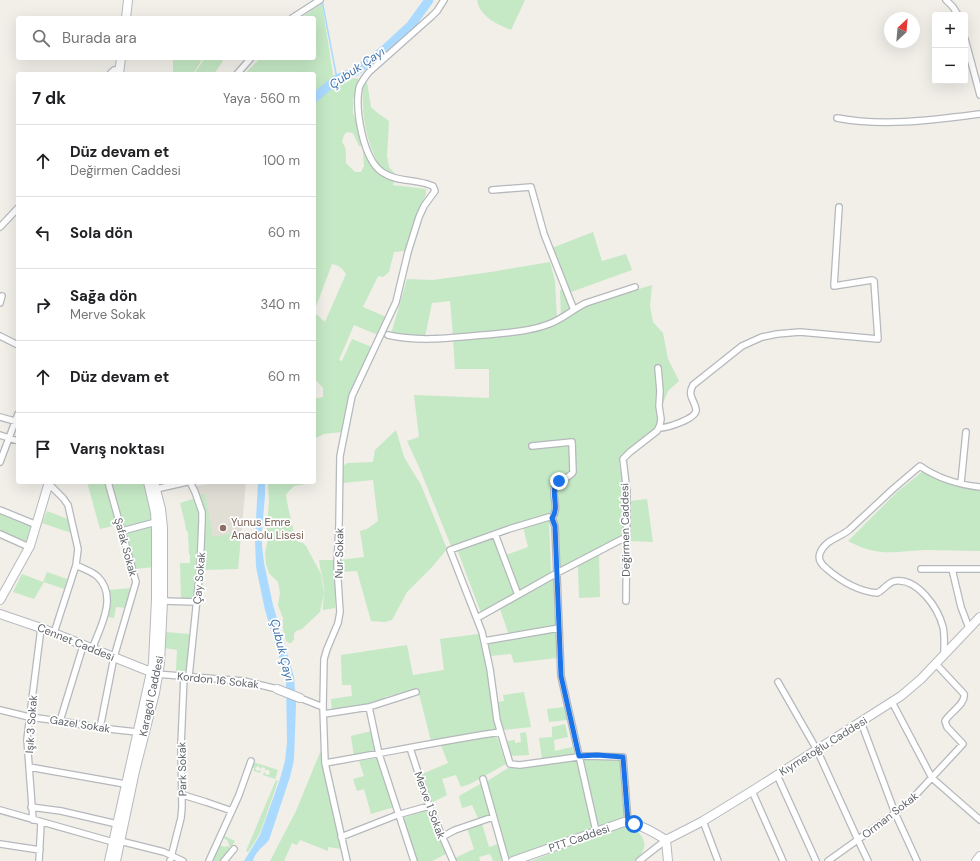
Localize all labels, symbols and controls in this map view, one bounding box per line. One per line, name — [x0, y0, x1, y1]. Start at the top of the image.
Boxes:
north arrow — [884, 12, 920, 48]
map controls — [932, 12, 968, 84]
button: + — [932, 12, 968, 48]
search box — [16, 16, 316, 60]
icon: search — [30, 27, 52, 49]
text: Burada ara — [62, 28, 137, 48]
water label: Çubuk Çayı — [326, 43, 388, 92]
button: − — [932, 48, 968, 84]
text: 7 dk — [32, 87, 66, 109]
text: Yaya · 560 m — [223, 90, 300, 107]
text: Düz devam et — [70, 142, 169, 162]
icon: ahead — [32, 150, 54, 172]
text: 100 m — [263, 152, 300, 169]
text: Değirmen Caddesi — [70, 162, 181, 179]
icon: left — [32, 222, 54, 244]
text: Sola dön — [70, 223, 133, 243]
text: 60 m — [268, 224, 300, 241]
text: Sağa dön — [70, 286, 137, 306]
icon: right — [32, 294, 54, 316]
text: 340 m — [260, 296, 300, 313]
text: Merve Sokak — [70, 306, 146, 323]
icon: ahead — [32, 366, 54, 388]
text: Düz devam et — [70, 367, 169, 387]
text: 60 m — [268, 368, 300, 385]
icon: arrive — [32, 438, 54, 460]
text: Varış noktası — [70, 439, 164, 459]
route end — [550, 472, 568, 490]
street label: Değirmen Caddesi — [617, 483, 633, 577]
place label: Yunus Emre Anadolu Lisesi — [231, 515, 304, 542]
street label: Şafak Sokak — [111, 516, 141, 578]
marker: Yunus Emre Anadolu Lisesi — [218, 523, 228, 533]
street label: Nur Sokak — [332, 527, 346, 579]
street label: Çay Sokak — [190, 551, 208, 605]
water label: Çubuk Çayı — [267, 617, 298, 683]
street label: Cennet Caddesi — [35, 620, 117, 664]
street label: Karagöl Caddesi — [136, 654, 166, 738]
street label: Kordon 16 Sokak — [176, 669, 260, 691]
street label: Işık 3 Sokak — [22, 694, 40, 754]
street label: Gazel Sokak — [49, 712, 112, 736]
street label: Kıymetoğlu Caddesi — [776, 713, 870, 779]
street label: Park Sokak — [175, 741, 189, 796]
street label: Merve 1 Sokak — [411, 769, 449, 841]
street label: Orman Sokak — [859, 788, 921, 841]
route start — [625, 815, 643, 833]
street label: PTT Caddesi — [547, 821, 611, 855]

